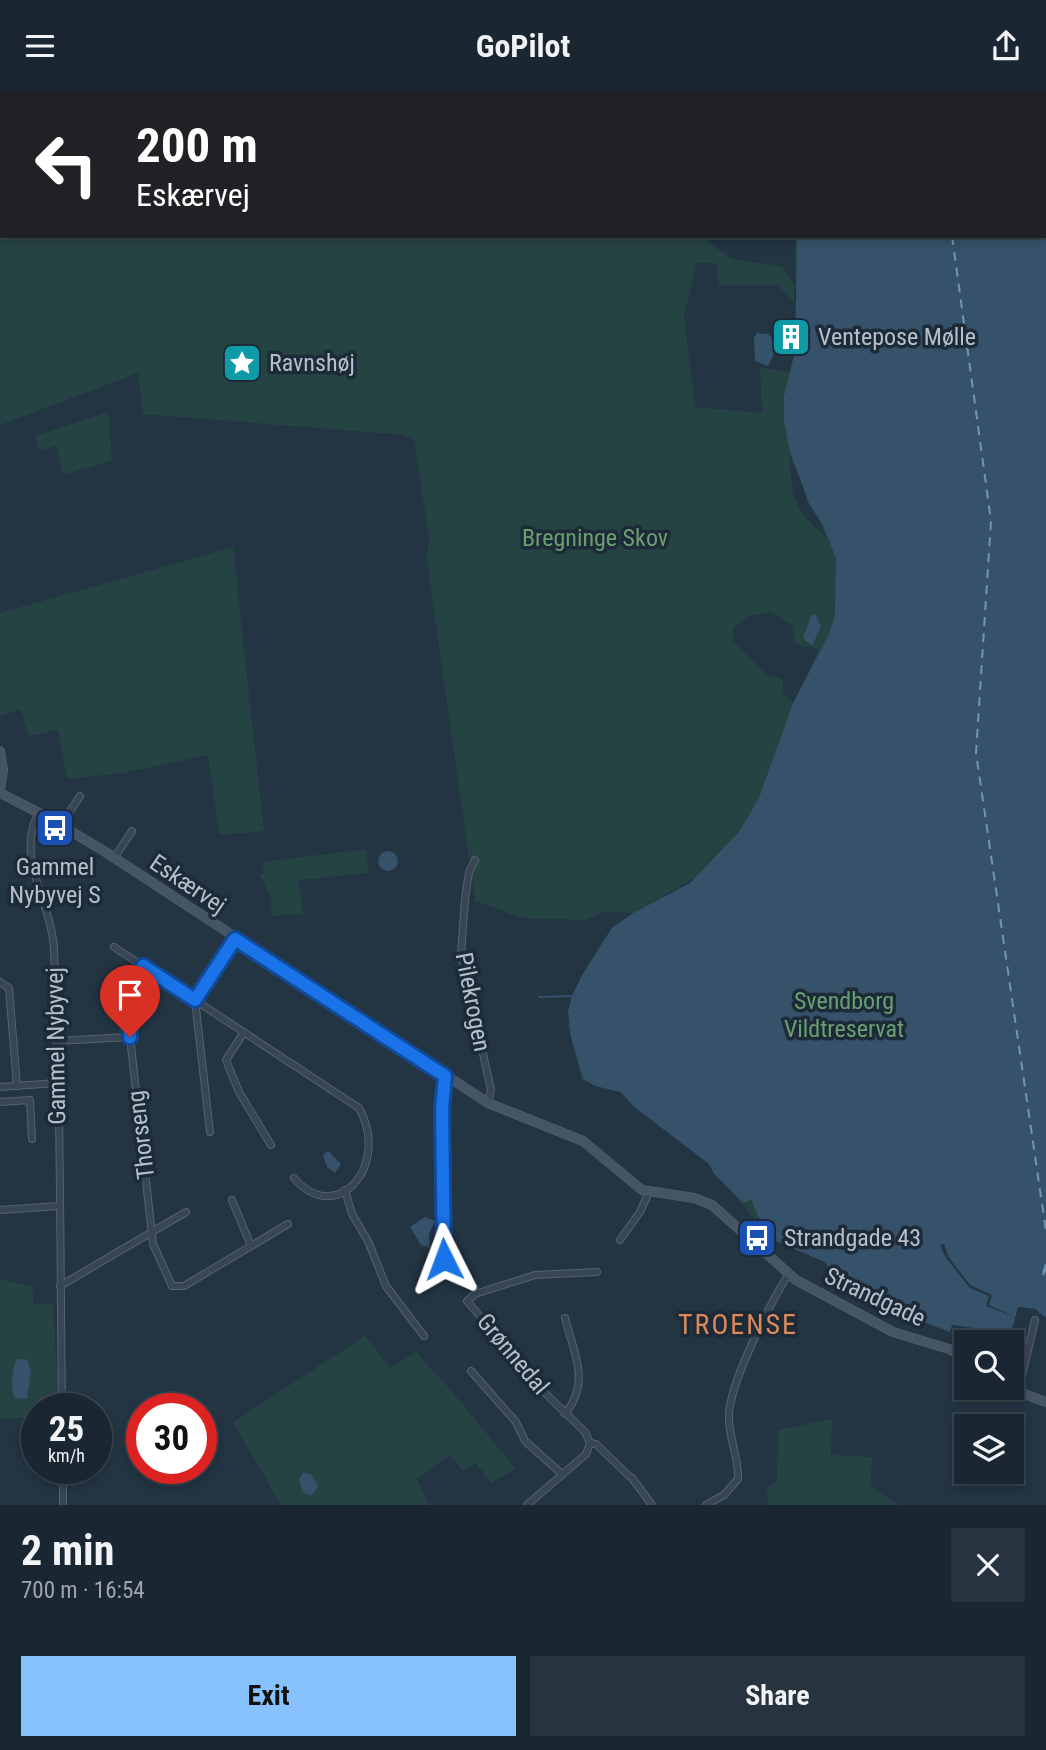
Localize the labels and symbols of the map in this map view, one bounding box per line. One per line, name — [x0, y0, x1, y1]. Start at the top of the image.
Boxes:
building icon: Ventepose Mølle — [770, 316, 812, 358]
place label: Ventepose Mølle — [818, 323, 976, 351]
place icon: Ravnshøj — [221, 342, 263, 384]
place label: Ravnshøj — [269, 349, 355, 377]
park label: Bregninge Skov — [522, 524, 668, 552]
bus stop icon: Gammel Nybyvej S — [34, 807, 76, 849]
street label: Eskærvej — [145, 849, 231, 919]
place label: Gammel Nybyvej S — [9, 853, 101, 909]
street label: Pilekrogen — [450, 950, 496, 1054]
pin — [100, 965, 160, 1037]
street label: Gammel Nybyvej — [41, 967, 71, 1125]
park label: Svendborg Vildtreservat — [784, 987, 904, 1043]
street label: Thorseng — [122, 1089, 160, 1181]
bus stop icon: Strandgade 43 — [736, 1217, 778, 1259]
position arrow — [407, 1222, 481, 1296]
place label: Strandgade 43 — [784, 1224, 921, 1252]
street label: Strandgade — [820, 1262, 930, 1332]
street label: Grønnedal — [471, 1308, 555, 1400]
district label: TROENSE — [678, 1308, 798, 1341]
speed limit sign: 30 — [126, 1393, 217, 1484]

